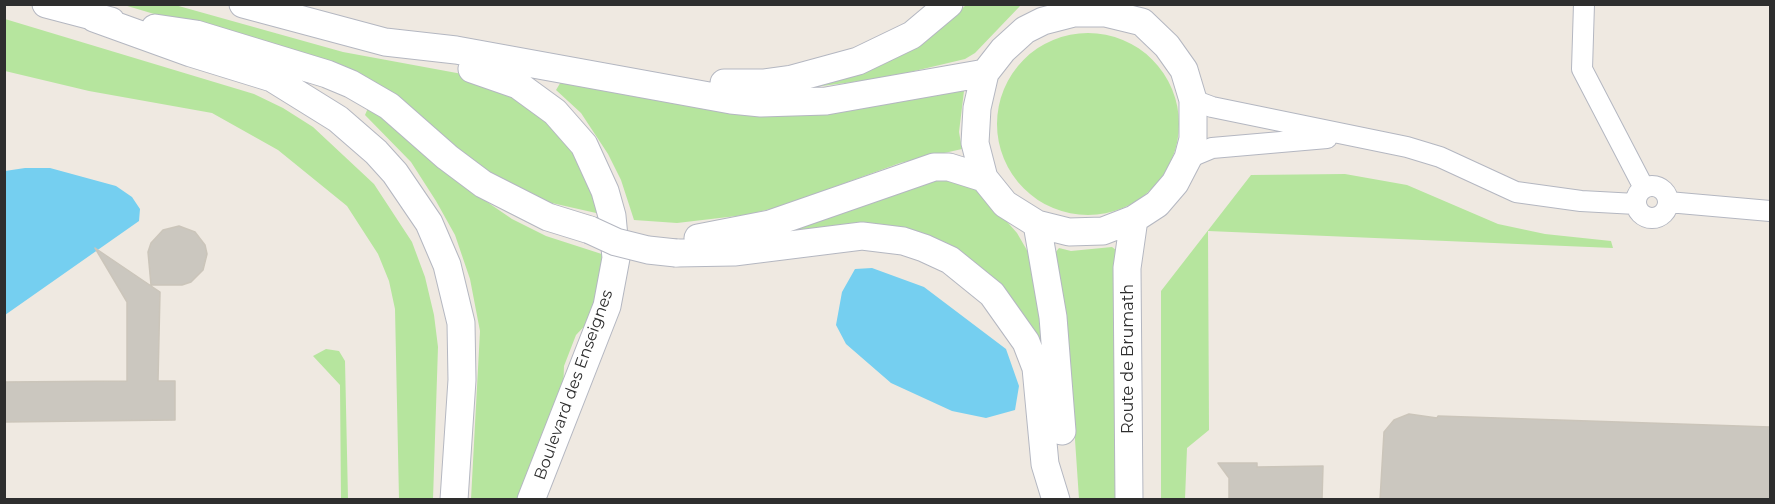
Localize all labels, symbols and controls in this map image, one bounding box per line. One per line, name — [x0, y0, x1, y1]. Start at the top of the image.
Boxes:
street label: Route de Brumath — [1118, 284, 1138, 434]
street label: Boulevard des Enseignes — [531, 287, 617, 483]

